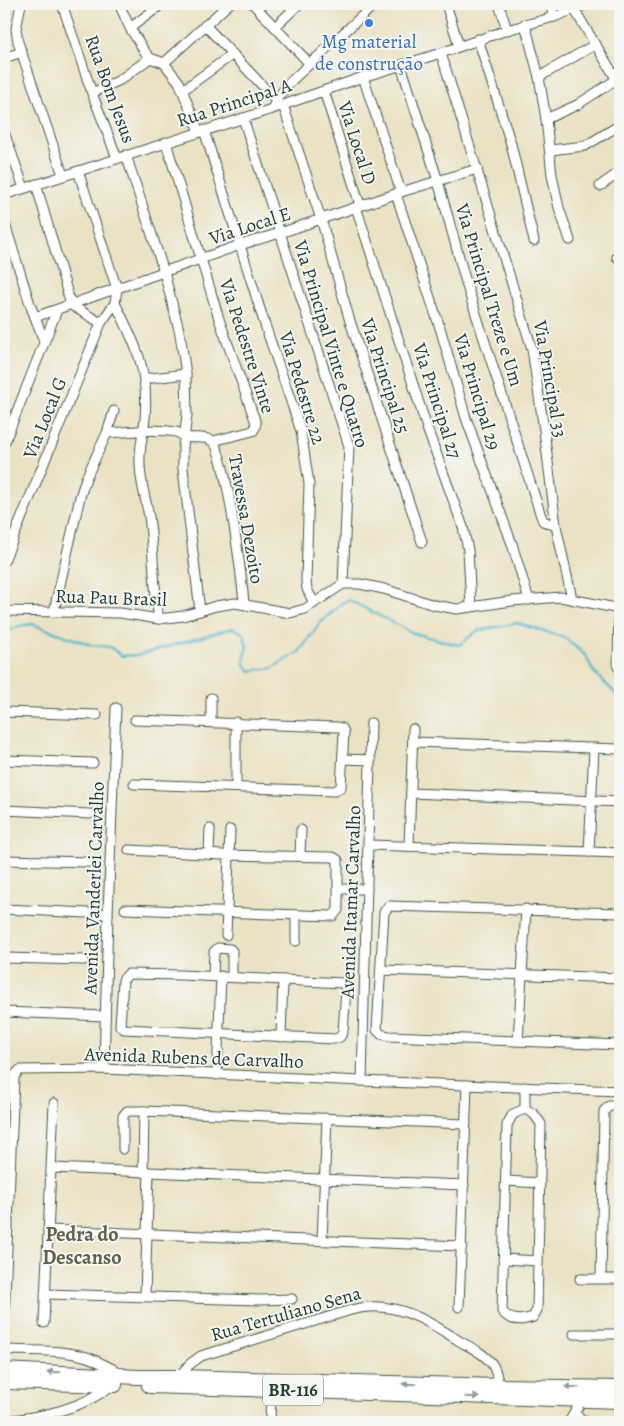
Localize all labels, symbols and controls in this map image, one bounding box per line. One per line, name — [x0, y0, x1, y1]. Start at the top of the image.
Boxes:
marker: Mg material de construção — [363, 17, 375, 29]
place label: Mg material de construção — [315, 29, 423, 77]
street label: Rua Bom Jesus — [78, 31, 142, 147]
street label: Rua Principal A — [173, 72, 295, 134]
street label: Via Local D — [331, 97, 383, 188]
street label: Via Principal Treze e Um — [449, 199, 529, 390]
street label: Via Local E — [205, 201, 294, 252]
street label: Via Principal Vinte e Quatro — [287, 236, 375, 451]
street label: Via Pedestre Vinte — [213, 274, 281, 417]
street label: Via Principal 25 — [354, 314, 416, 437]
street label: Via Principal 33 — [527, 317, 573, 440]
street label: Via Pedestre 22 — [272, 327, 332, 448]
street label: Via Principal 29 — [447, 330, 507, 453]
street label: Via Principal 27 — [406, 339, 468, 462]
street label: Via Local G — [17, 373, 73, 464]
street label: Travessa Dezoito — [222, 452, 270, 586]
street label: Rua Pau Brasil — [55, 583, 168, 613]
street label: Avenida Vanderlei Carvalho — [77, 781, 111, 996]
street label: Avenida Itamar Carvalho — [335, 805, 367, 1000]
street label: Avenida Rubens de Carvalho — [83, 1041, 304, 1075]
district label: Pedra do Descanso — [43, 1221, 122, 1271]
street label: Rua Tertuliano Sena — [208, 1280, 364, 1348]
one-way arrow — [46, 1368, 62, 1376]
road number: BR-116 — [263, 1374, 323, 1406]
one-way arrow — [401, 1379, 417, 1387]
one-way arrow — [563, 1383, 579, 1391]
one-way arrow — [464, 1393, 480, 1401]

